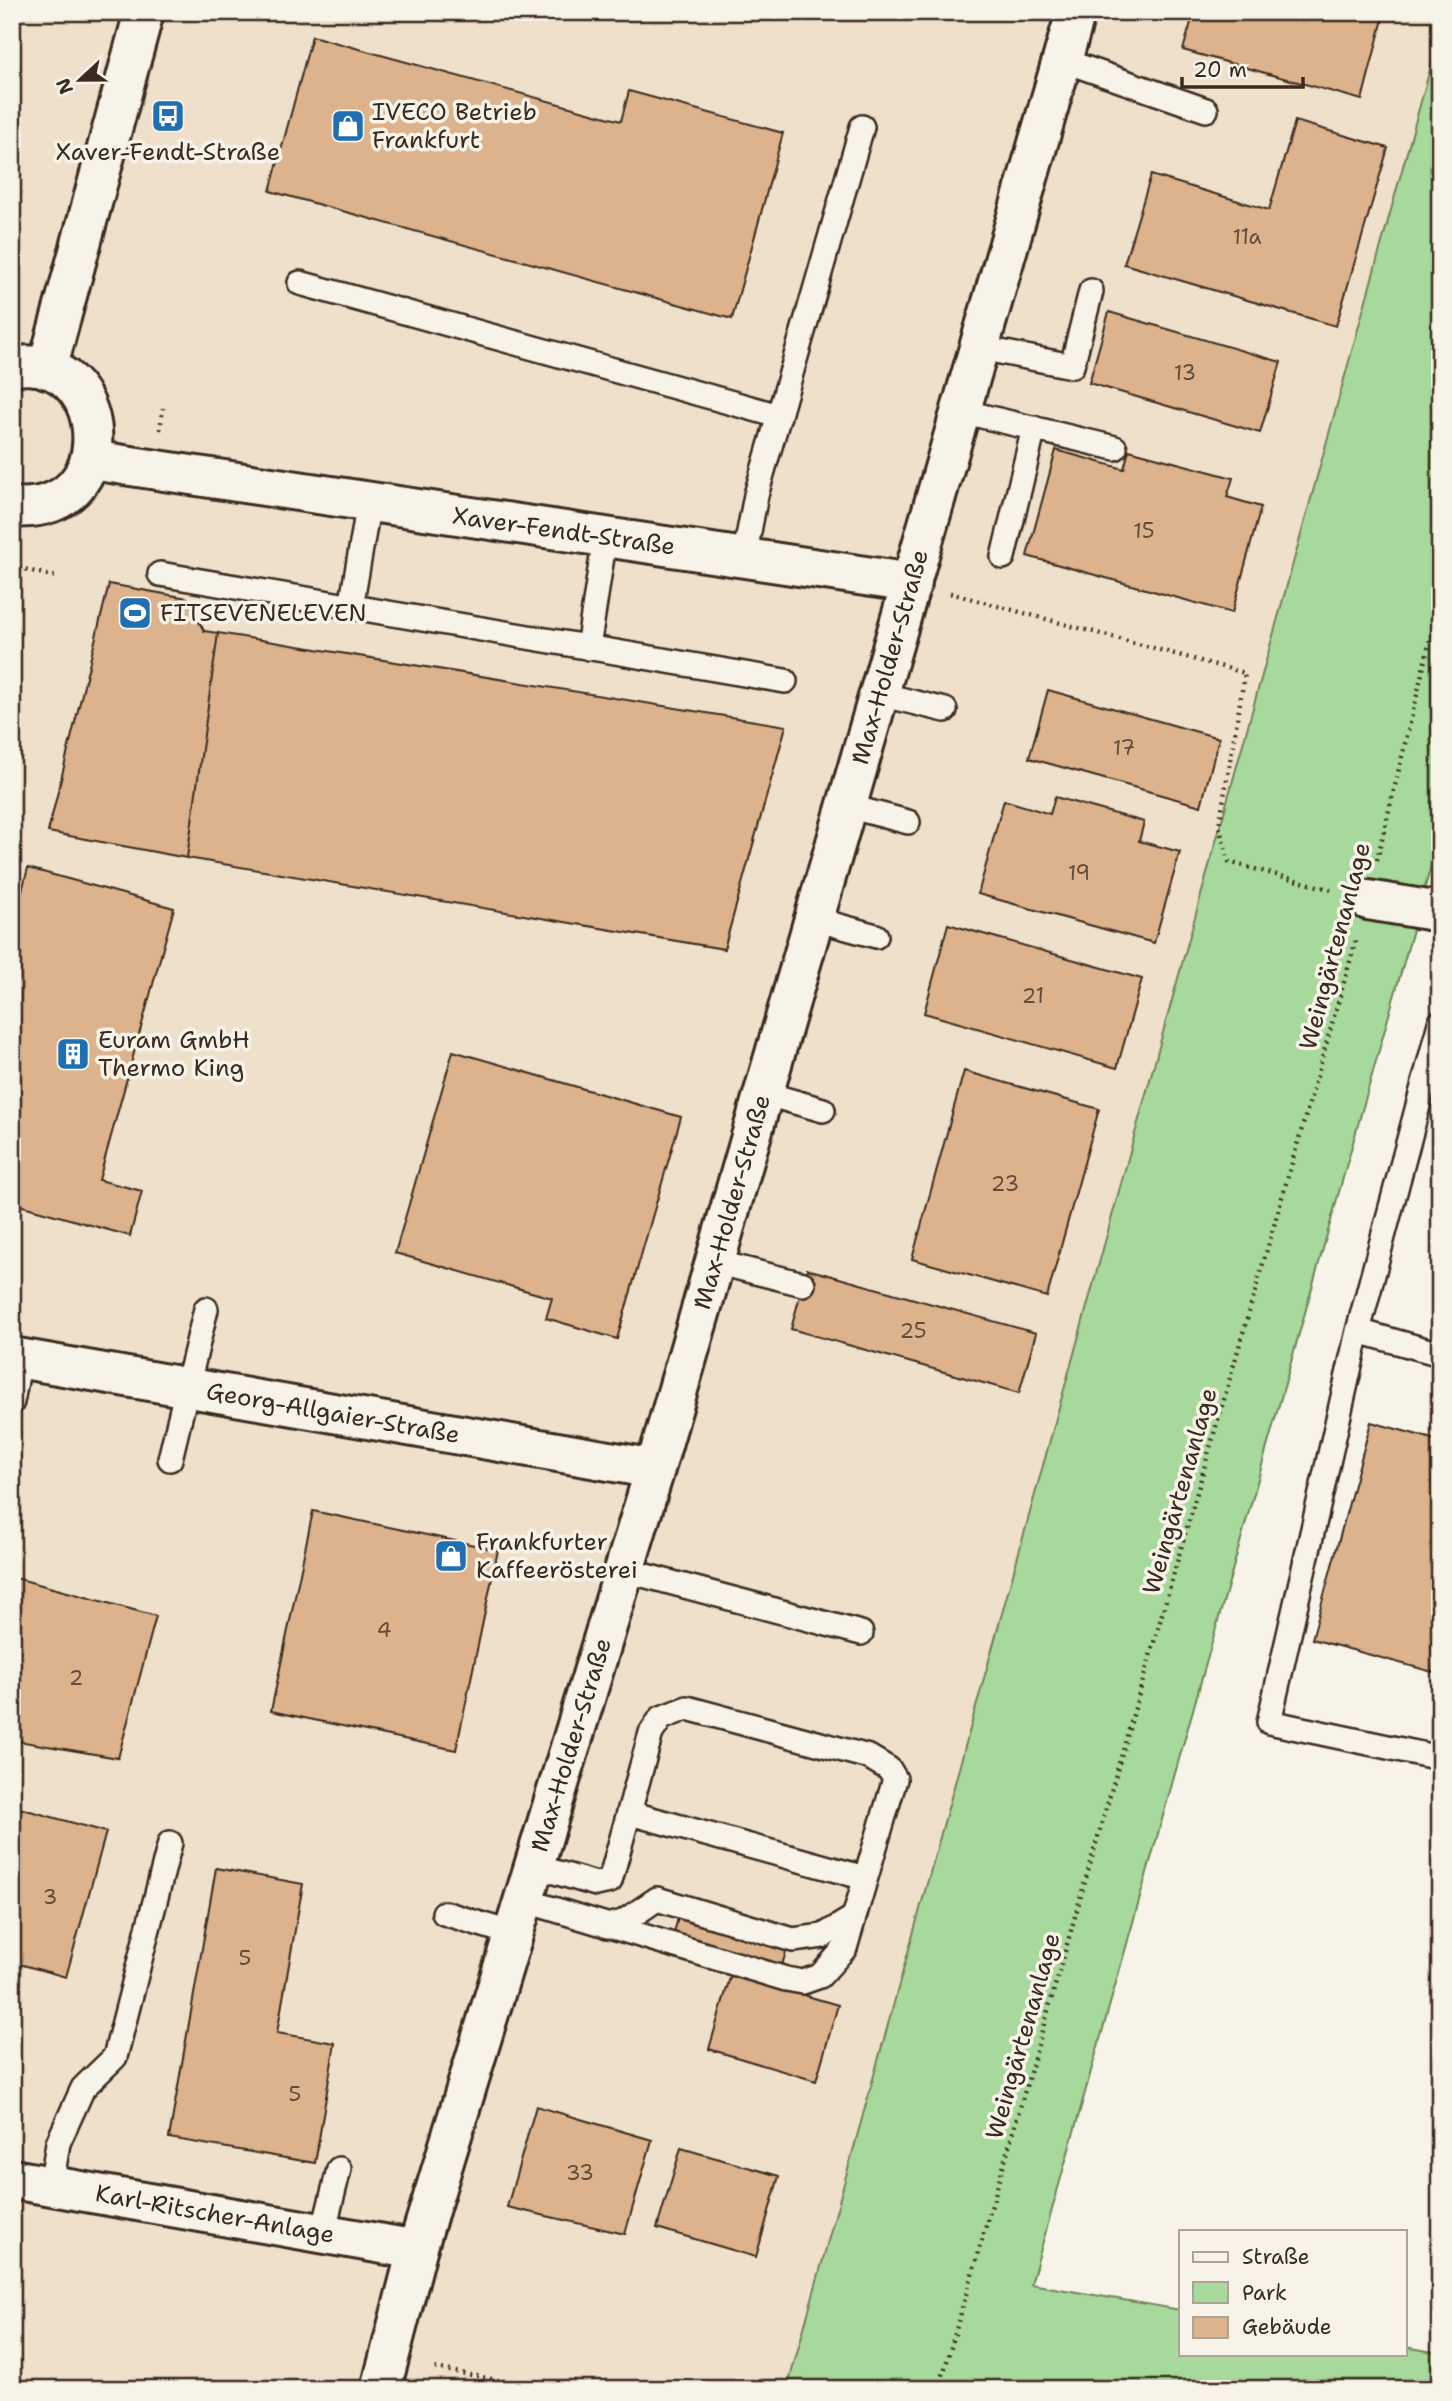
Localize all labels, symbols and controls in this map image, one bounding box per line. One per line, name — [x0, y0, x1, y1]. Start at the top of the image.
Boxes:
north arrow — [46, 46, 116, 116]
scale bar — [1182, 46, 1303, 90]
text: 20 m — [1193, 56, 1247, 84]
text: N — [50, 75, 79, 98]
place label: IVECO Betrieb Frankfurt — [372, 96, 537, 156]
bus stop icon: Xaver-Fendt-Straße — [149, 97, 187, 135]
shop icon: IVECO Betrieb Frankfurt — [329, 107, 367, 145]
place label: Xaver-Fendt-Straße — [56, 136, 280, 168]
house number: 11a — [1232, 223, 1262, 251]
house number: 13 — [1174, 359, 1196, 387]
street label: Xaver-Fendt-Straße — [451, 500, 677, 562]
house number: 15 — [1133, 517, 1155, 545]
street label: Max-Holder-Straße — [844, 546, 936, 768]
sports icon: FITSEVENELEVEN — [116, 594, 154, 632]
place label: FITSEVENELEVEN — [160, 597, 367, 629]
house number: 17 — [1113, 734, 1135, 762]
street label: Weingärtenanlage — [1292, 839, 1378, 1053]
house number: 19 — [1068, 859, 1090, 887]
house number: 21 — [1022, 982, 1044, 1010]
place label: Euram GmbH Thermo King — [98, 1024, 250, 1084]
building icon: Euram GmbH Thermo King — [54, 1035, 92, 1073]
street label: Max-Holder-Straße — [686, 1091, 778, 1313]
house number: 23 — [991, 1170, 1019, 1198]
house number: 25 — [899, 1317, 927, 1345]
street label: Georg-Allgaier-Straße — [204, 1375, 462, 1451]
street label: Weingärtenanlage — [1135, 1384, 1225, 1598]
place label: Frankfurter Kaffeerösterei — [476, 1526, 638, 1586]
shop icon: Frankfurter Kaffeerösterei — [432, 1537, 470, 1575]
house number: 4 — [377, 1616, 391, 1644]
street label: Max-Holder-Straße — [523, 1634, 619, 1856]
house number: 2 — [69, 1664, 83, 1692]
house number: 3 — [43, 1883, 57, 1911]
street label: Weingärtenanlage — [978, 1929, 1068, 2143]
house number: 5 — [239, 1944, 251, 1972]
house number: 5 — [289, 2080, 301, 2108]
house number: 33 — [566, 2159, 594, 2187]
street label: Karl-Ritscher-Anlage — [93, 2177, 337, 2251]
legend — [1179, 2230, 1406, 2356]
text: Straße — [1242, 2243, 1310, 2271]
text: Park — [1242, 2279, 1287, 2307]
text: Gebäude — [1242, 2313, 1332, 2341]

